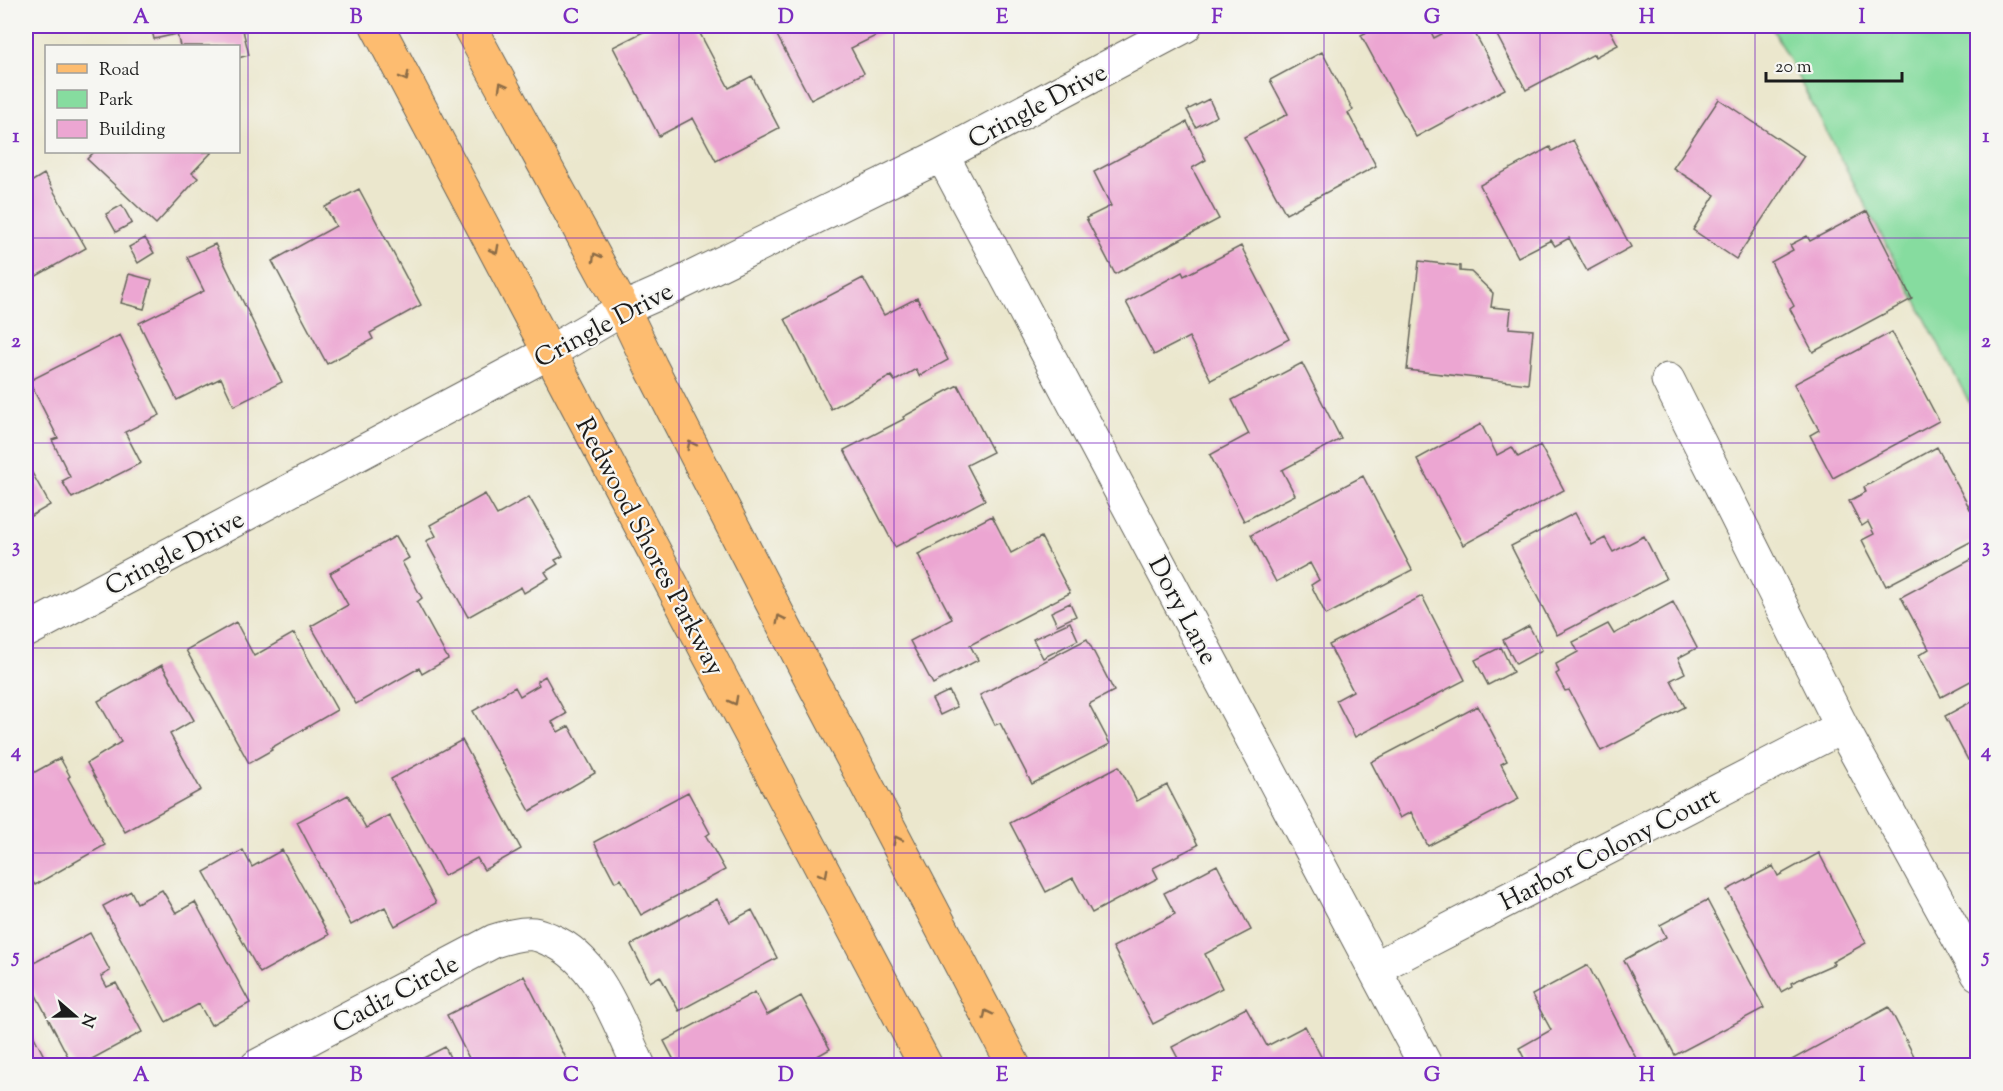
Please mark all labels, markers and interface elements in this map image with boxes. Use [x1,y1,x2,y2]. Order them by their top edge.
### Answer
text: A [133,4,150,33]
text: B [350,4,363,33]
text: C [563,4,579,33]
text: D [778,4,794,33]
text: E [996,4,1009,33]
text: F [1211,4,1223,33]
text: G [1424,4,1441,33]
text: H [1639,4,1655,33]
text: I [1859,4,1866,33]
legend [45,45,240,153]
scale bar [1766,45,1902,83]
street label: Cringle Drive [962,55,1114,159]
text: 20 m [1775,55,1812,81]
text: Road [99,58,139,84]
one-way arrow [398,71,409,82]
one-way arrow [498,82,509,92]
text: Park [99,88,134,114]
text: Building [99,118,165,144]
text: 1 [13,123,20,152]
text: 1 [1983,123,1990,152]
one-way arrow [488,244,500,255]
one-way arrow [592,253,603,263]
street label: Cringle Drive [528,274,680,378]
text: 2 [11,328,21,357]
text: 2 [1981,328,1991,357]
street label: Redwood Shores Parkway [565,412,733,683]
one-way arrow [687,441,698,452]
street label: Cringle Drive [99,502,251,606]
text: 3 [12,533,20,562]
text: 3 [1982,533,1990,562]
street label: Dory Lane [1138,550,1226,672]
one-way arrow [776,614,787,625]
one-way arrow [727,695,738,705]
text: 4 [10,738,21,767]
text: 4 [1980,738,1991,767]
street label: Harbor Colony Court [1494,779,1726,922]
one-way arrow [893,836,904,847]
one-way arrow [817,867,828,878]
text: 5 [11,943,20,972]
text: 5 [1981,943,1990,972]
street label: Cadiz Circle [327,946,466,1044]
north arrow [45,986,105,1046]
one-way arrow [983,1009,994,1020]
text: N [74,1010,100,1030]
text: A [133,1062,150,1091]
text: B [350,1062,363,1091]
text: C [563,1062,579,1091]
text: D [778,1062,794,1091]
text: E [996,1062,1009,1091]
text: F [1211,1062,1223,1091]
text: G [1424,1062,1441,1091]
text: H [1639,1062,1655,1091]
text: I [1859,1062,1866,1091]

